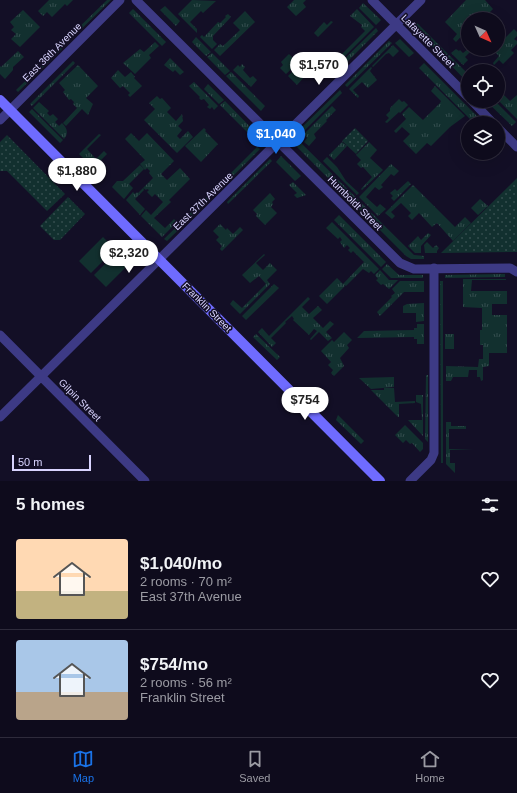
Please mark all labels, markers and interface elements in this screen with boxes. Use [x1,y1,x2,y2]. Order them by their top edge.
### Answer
street label: Lafayette Street [399,12,457,70]
north arrow [461,12,505,56]
map controls [461,12,505,160]
street label: East 36th Avenue [20,20,84,84]
pin: $1,570 [286,52,352,86]
text: $1,570 [299,57,339,72]
button: locate [461,64,505,108]
button: layers [461,116,505,160]
pin: $1,040 [243,121,309,155]
text: $1,040 [256,126,296,141]
pin: $1,880 [44,158,110,192]
text: $1,880 [57,163,97,178]
street label: East 37th Avenue [171,170,235,232]
street label: Humboldt Street [326,174,385,233]
pin: $2,320 [96,240,162,274]
text: $2,320 [109,245,149,260]
street label: Franklin Street [180,280,234,334]
street label: Gilpin Street [57,377,103,423]
pin: $754 [281,387,329,421]
text: $754 [291,392,319,407]
scale bar [12,453,91,472]
text: 50 m [18,456,42,468]
icon: filters [479,494,501,516]
text: 5 homes [16,495,85,514]
text: $1,040/mo [140,554,222,573]
icon: home [48,555,96,603]
icon: heart [479,568,501,590]
text: 2 rooms · 70 m² [140,574,232,589]
text: East 37th Avenue [140,589,242,604]
text: $754/mo [140,655,208,674]
icon: home [48,656,96,704]
icon: heart [479,669,501,691]
text: 2 rooms · 56 m² [140,675,232,690]
text: Franklin Street [140,690,225,705]
tab: Map [72,748,94,784]
tab: Saved [239,748,270,784]
tab: Home [415,748,445,784]

